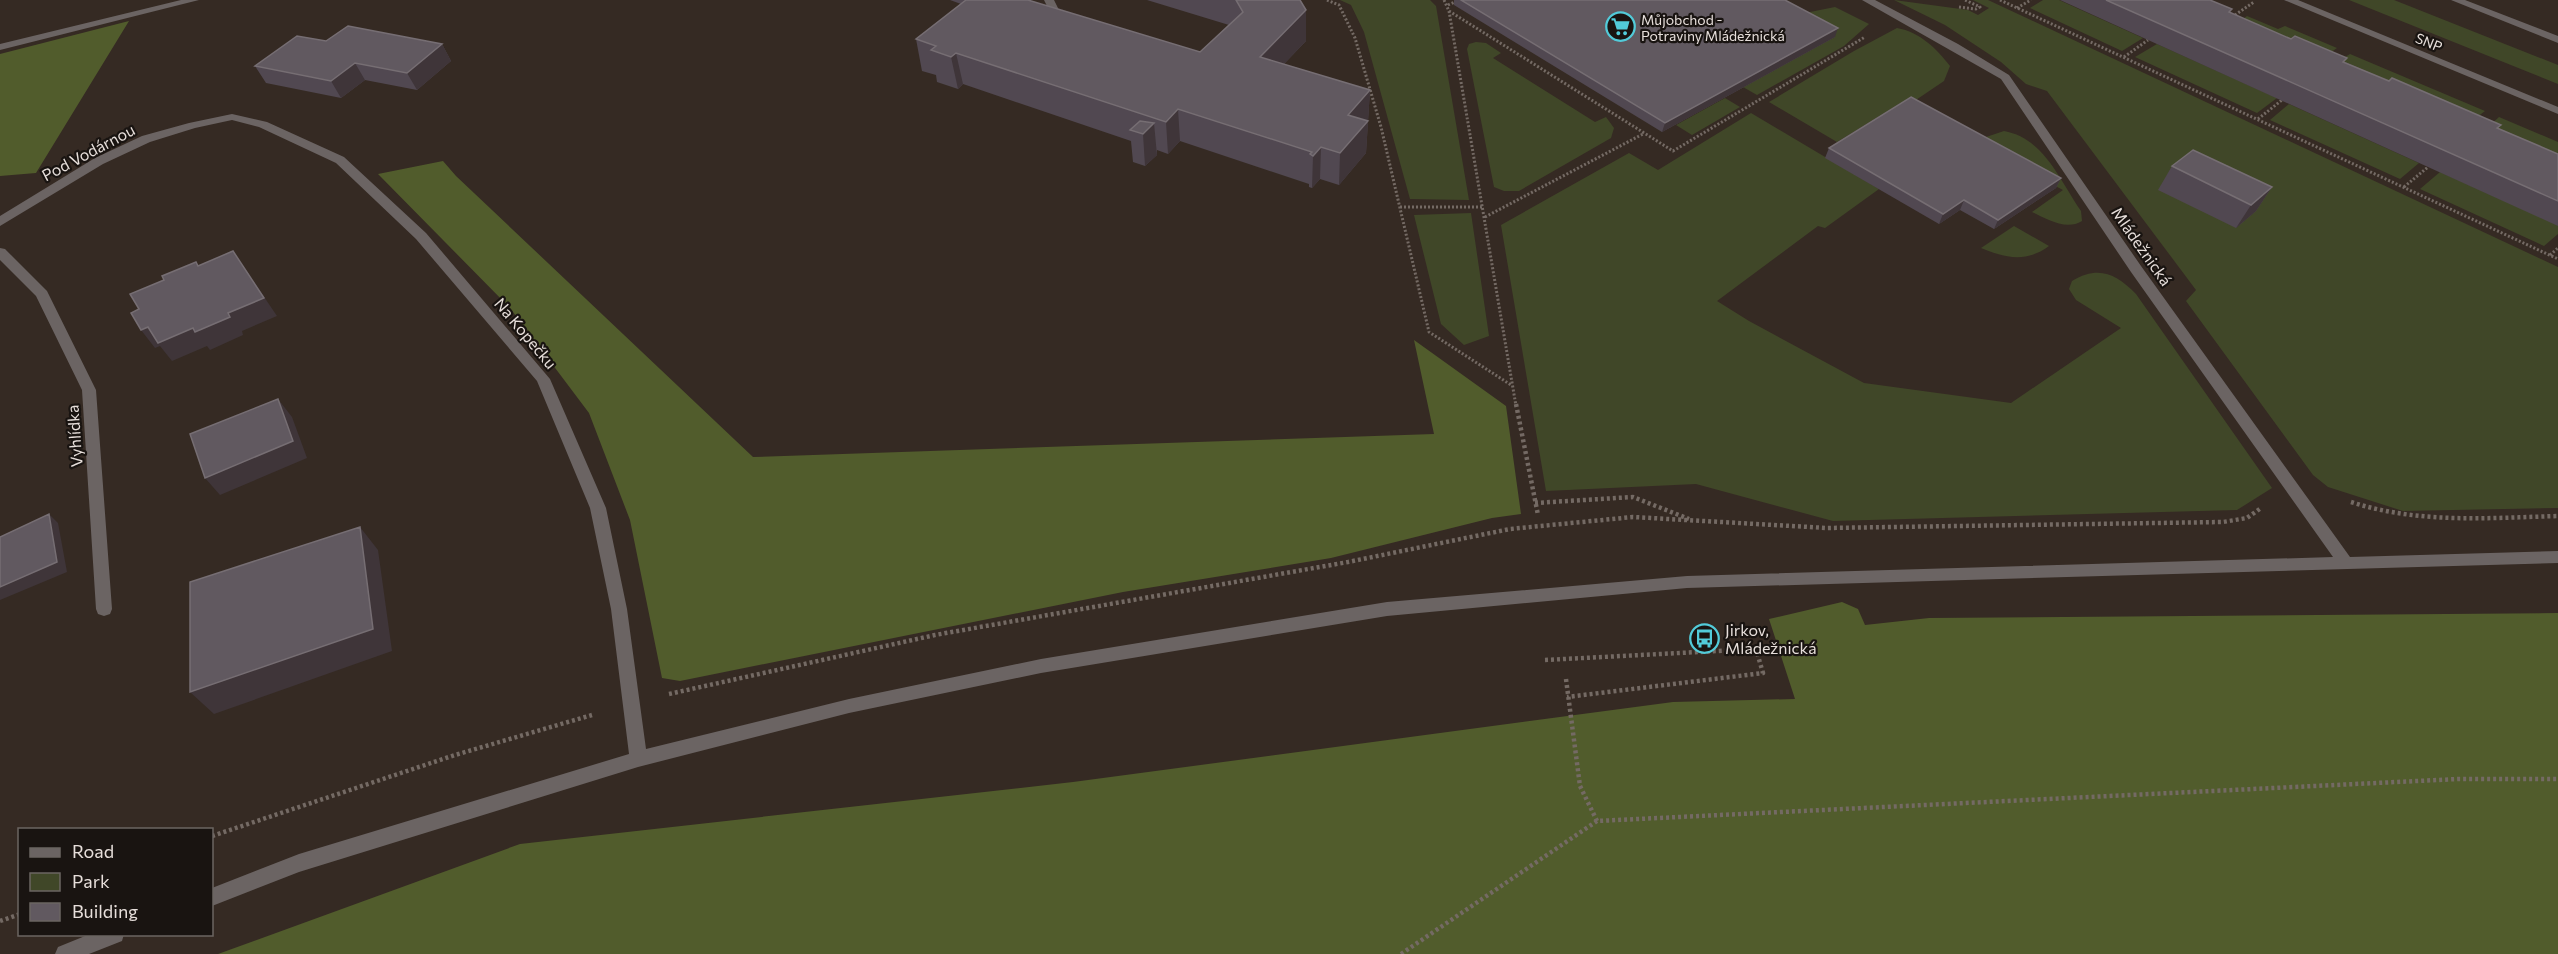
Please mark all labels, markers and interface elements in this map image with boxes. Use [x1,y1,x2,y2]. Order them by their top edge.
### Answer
supermarket icon: Můjobchod - Potraviny Mládežnická [1604,11,1636,43]
place label: Můjobchod - Potraviny Mládežnická [1641,11,1785,44]
street label: SNP [2413,29,2445,55]
street label: Pod Vodárnou [38,120,138,184]
street label: Mládežnická [2108,203,2176,289]
street label: Na Kopečku [491,294,561,372]
street label: Vyhlídka [62,404,86,468]
place label: Jirkov, Mládežnická [1725,620,1816,657]
bus stop icon: Jirkov, Mládežnická [1688,622,1720,654]
legend [18,828,213,936]
text: Road [72,840,114,862]
text: Park [72,870,110,892]
text: Building [72,900,138,922]

